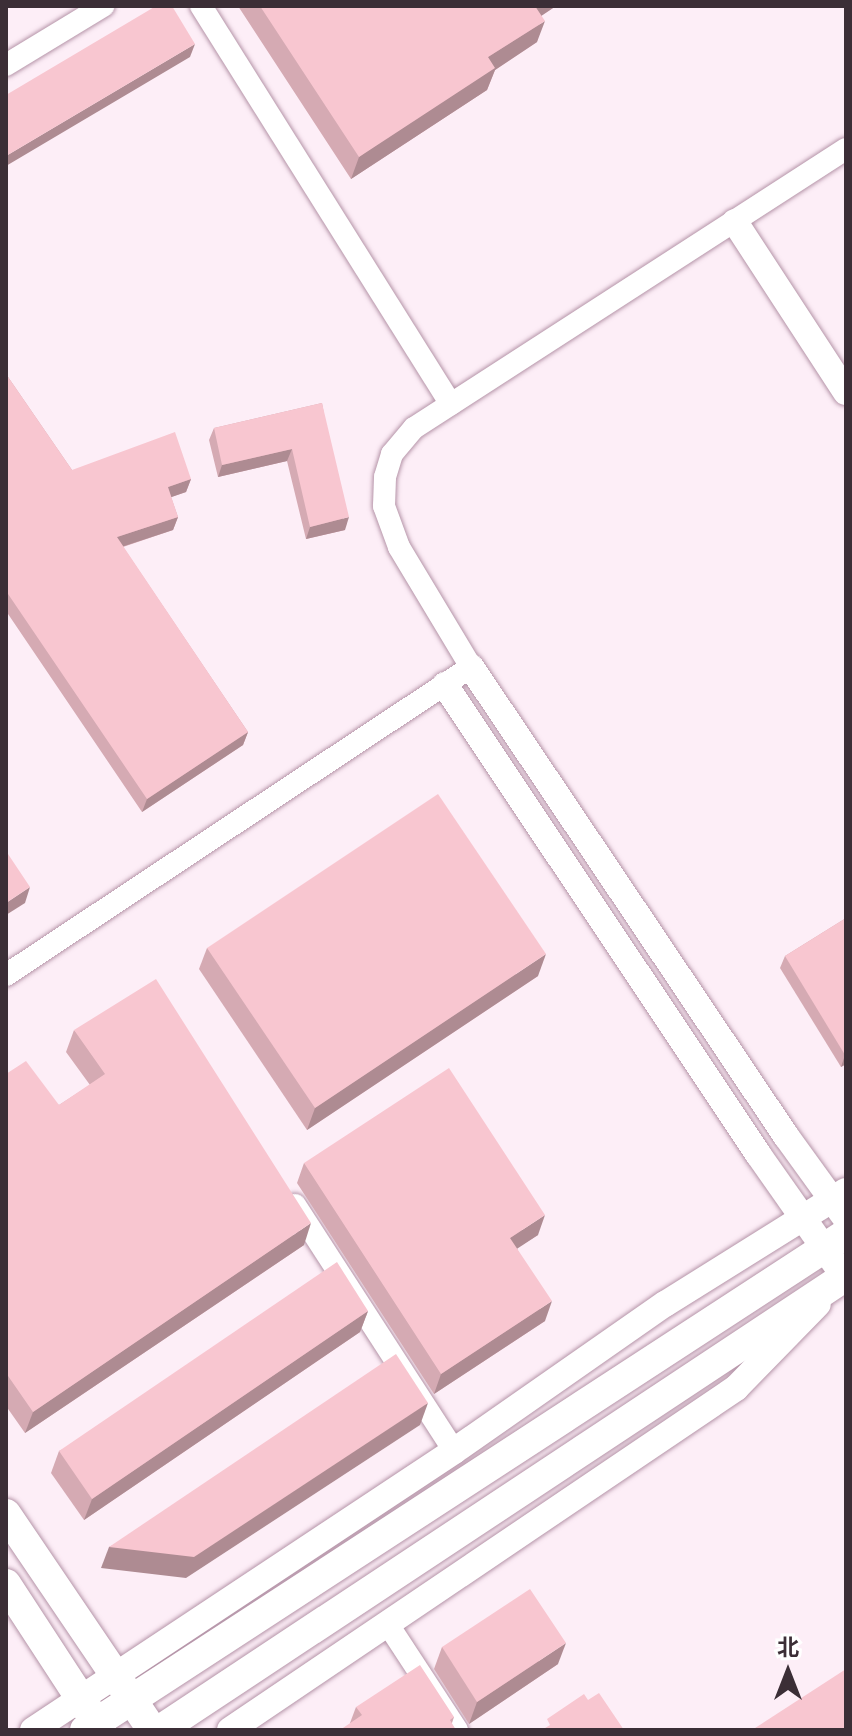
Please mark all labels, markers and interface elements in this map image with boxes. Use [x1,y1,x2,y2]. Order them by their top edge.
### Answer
north arrow [748,1632,828,1712]
text: 北 [777,1634,799,1661]

